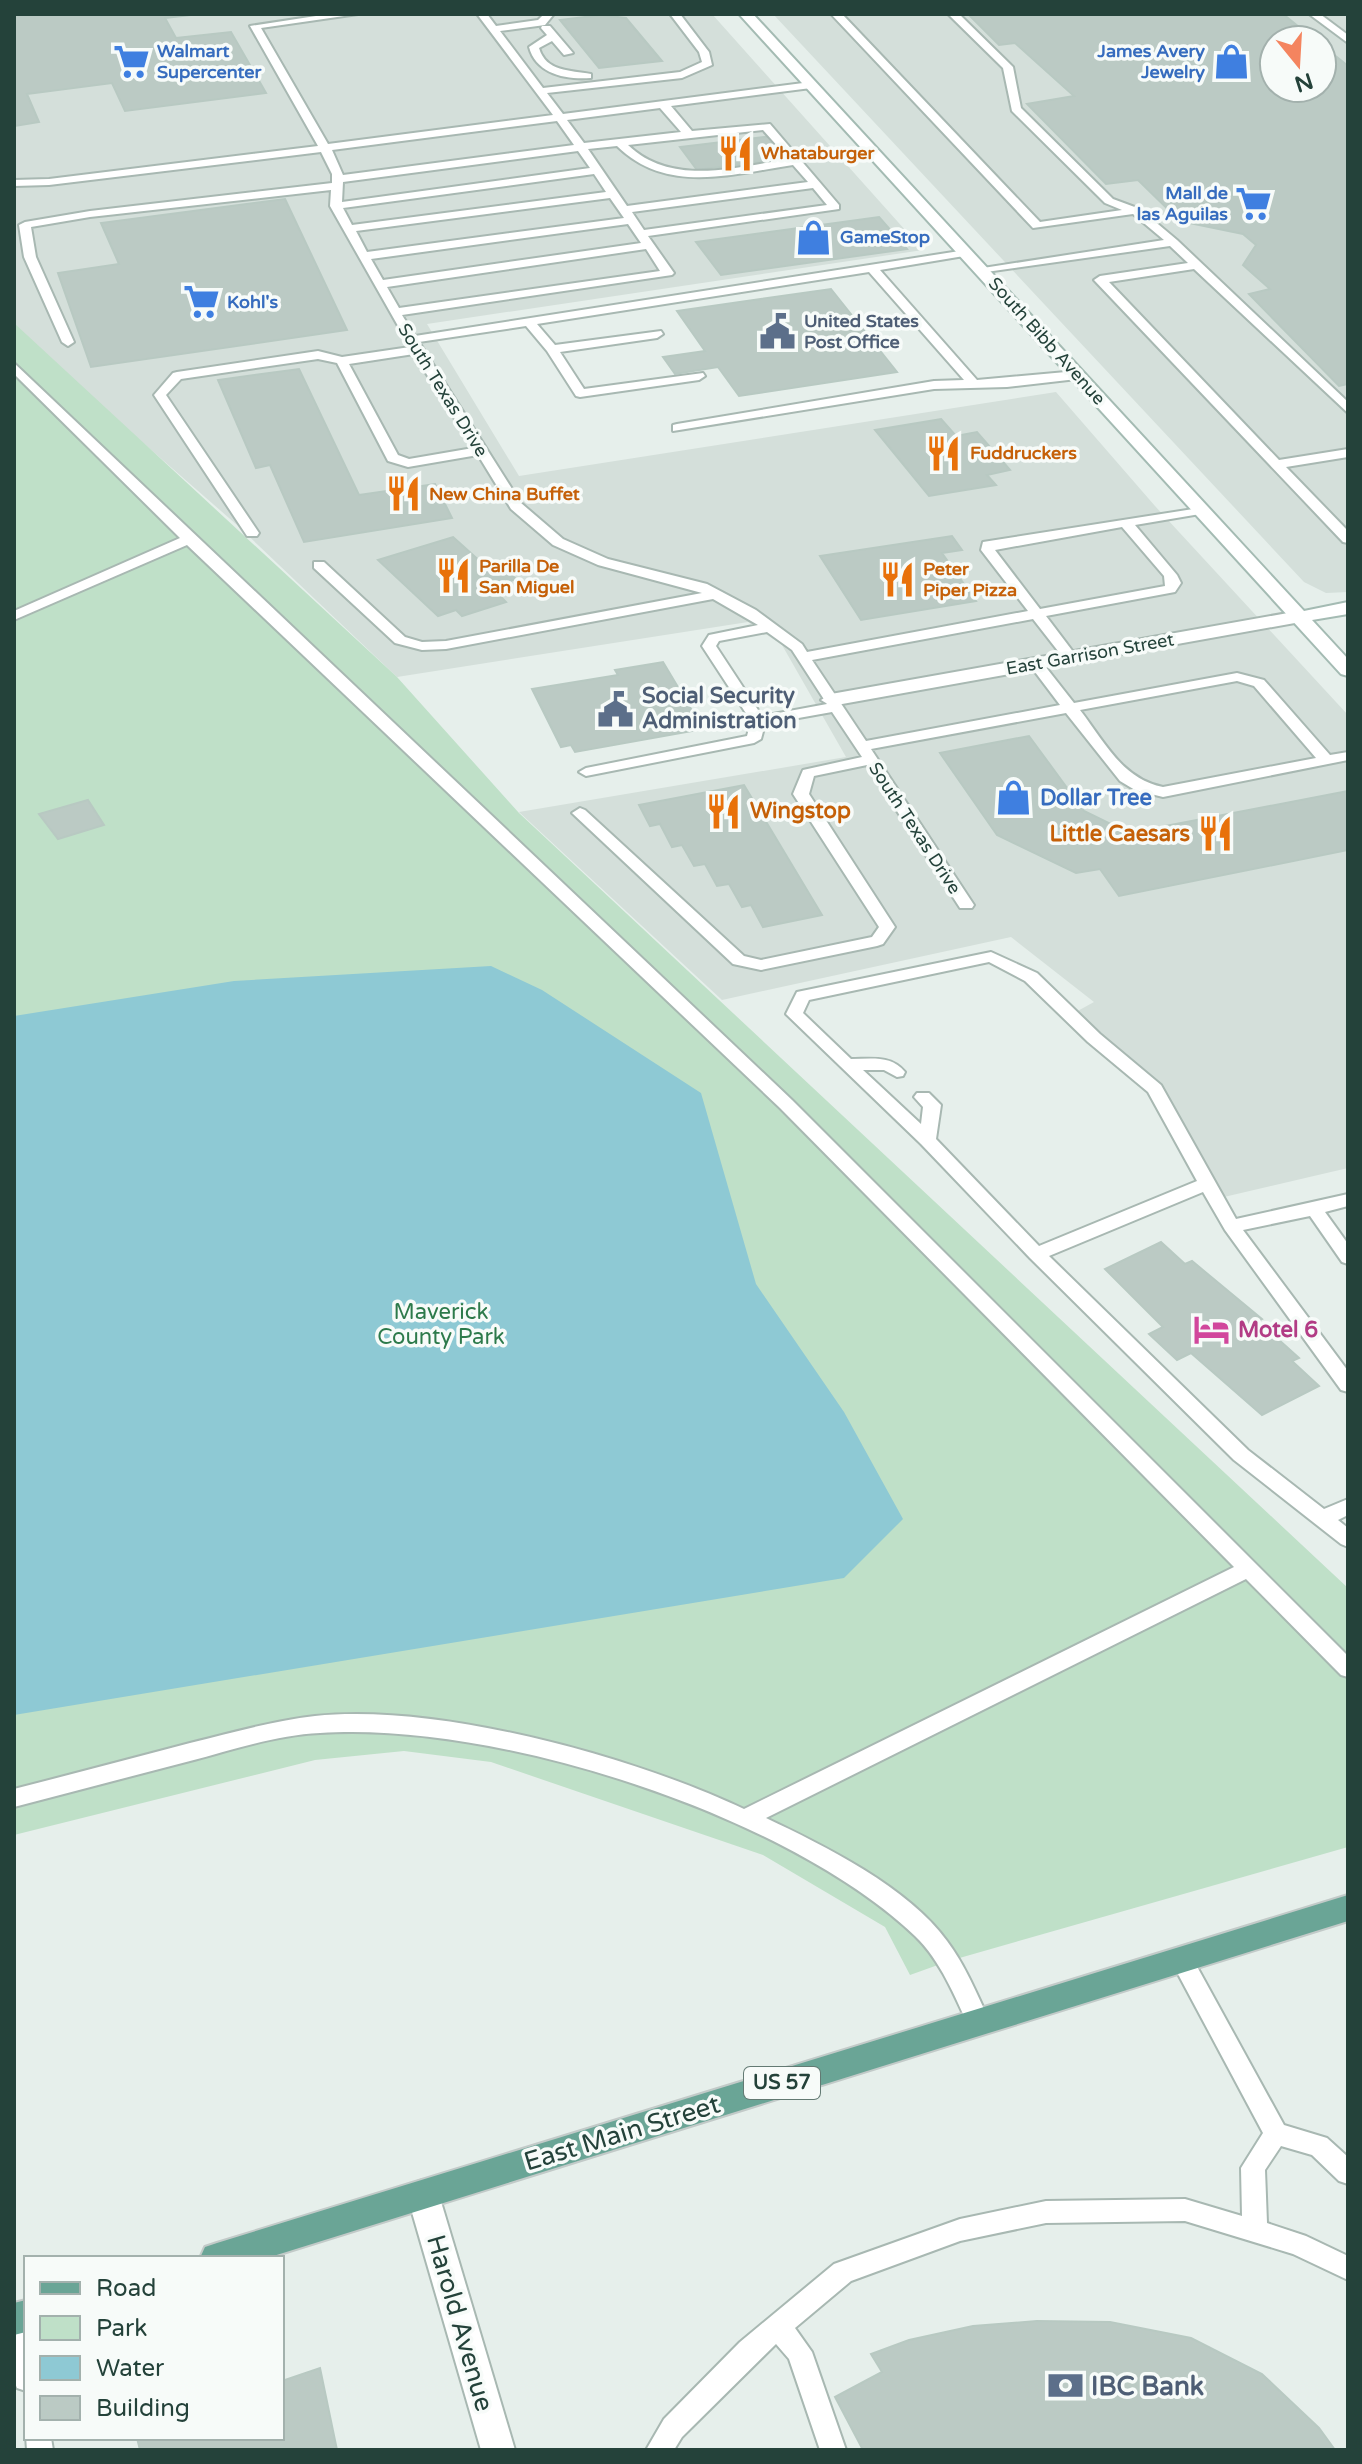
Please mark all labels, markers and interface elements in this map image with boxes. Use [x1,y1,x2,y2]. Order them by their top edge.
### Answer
north arrow [1258,24,1338,104]
place label: Walmart Supercenter [157,40,262,83]
place label: James Avery Jewelry [1097,40,1205,83]
supermarket icon: Walmart Supercenter [112,42,150,80]
shop icon: James Avery Jewelry [1212,42,1250,80]
text: N [1291,67,1316,97]
restaurant icon: Whataburger [716,134,754,172]
place label: Whataburger [761,142,876,164]
place label: Mall de las Aguilas [1137,182,1228,225]
supermarket icon: Mall de las Aguilas [1235,184,1273,222]
shop icon: GameStop [795,218,833,256]
place label: GameStop [840,226,930,248]
street label: South Bibb Avenue [984,273,1110,409]
supermarket icon: Kohl's [182,283,220,321]
place label: Kohl's [227,291,278,313]
place label: United States Post Office [804,310,919,353]
public building icon: United States Post Office [759,312,797,350]
street label: South Texas Drive [393,319,493,461]
restaurant icon: Fuddruckers [925,434,963,472]
place label: Fuddruckers [970,442,1077,464]
restaurant icon: New China Buffet [384,475,422,513]
place label: New China Buffet [429,483,580,505]
place label: Parilla De San Miguel [479,555,575,598]
restaurant icon: Parilla De San Miguel [434,557,472,595]
place label: Peter Piper Pizza [923,558,1017,601]
restaurant icon: Peter Piper Pizza [878,560,916,598]
street label: East Garrison Street [1004,628,1176,680]
place label: Social Security Administration [642,683,797,734]
public building icon: Social Security Administration [597,690,635,728]
street label: South Texas Drive [864,758,966,898]
shop icon: Dollar Tree [995,779,1033,817]
place label: Dollar Tree [1040,785,1152,811]
restaurant icon: Wingstop [705,792,743,830]
place label: Wingstop [750,798,851,824]
restaurant icon: Little Caesars [1197,815,1235,853]
place label: Little Caesars [1049,821,1190,847]
park label: Maverick County Park [377,1299,505,1350]
hotel icon: Motel 6 [1193,1311,1231,1349]
place label: Motel 6 [1238,1317,1318,1343]
road number: US 57 [744,2067,820,2099]
street label: East Main Street [520,2088,724,2178]
street label: Harold Avenue [420,2231,500,2415]
legend [24,2256,284,2440]
text: Road [96,2274,156,2303]
text: Park [96,2314,147,2343]
text: Water [96,2354,165,2383]
bank icon: IBC Bank [1046,2367,1084,2405]
place label: IBC Bank [1091,2371,1204,2402]
text: Building [96,2394,190,2423]

